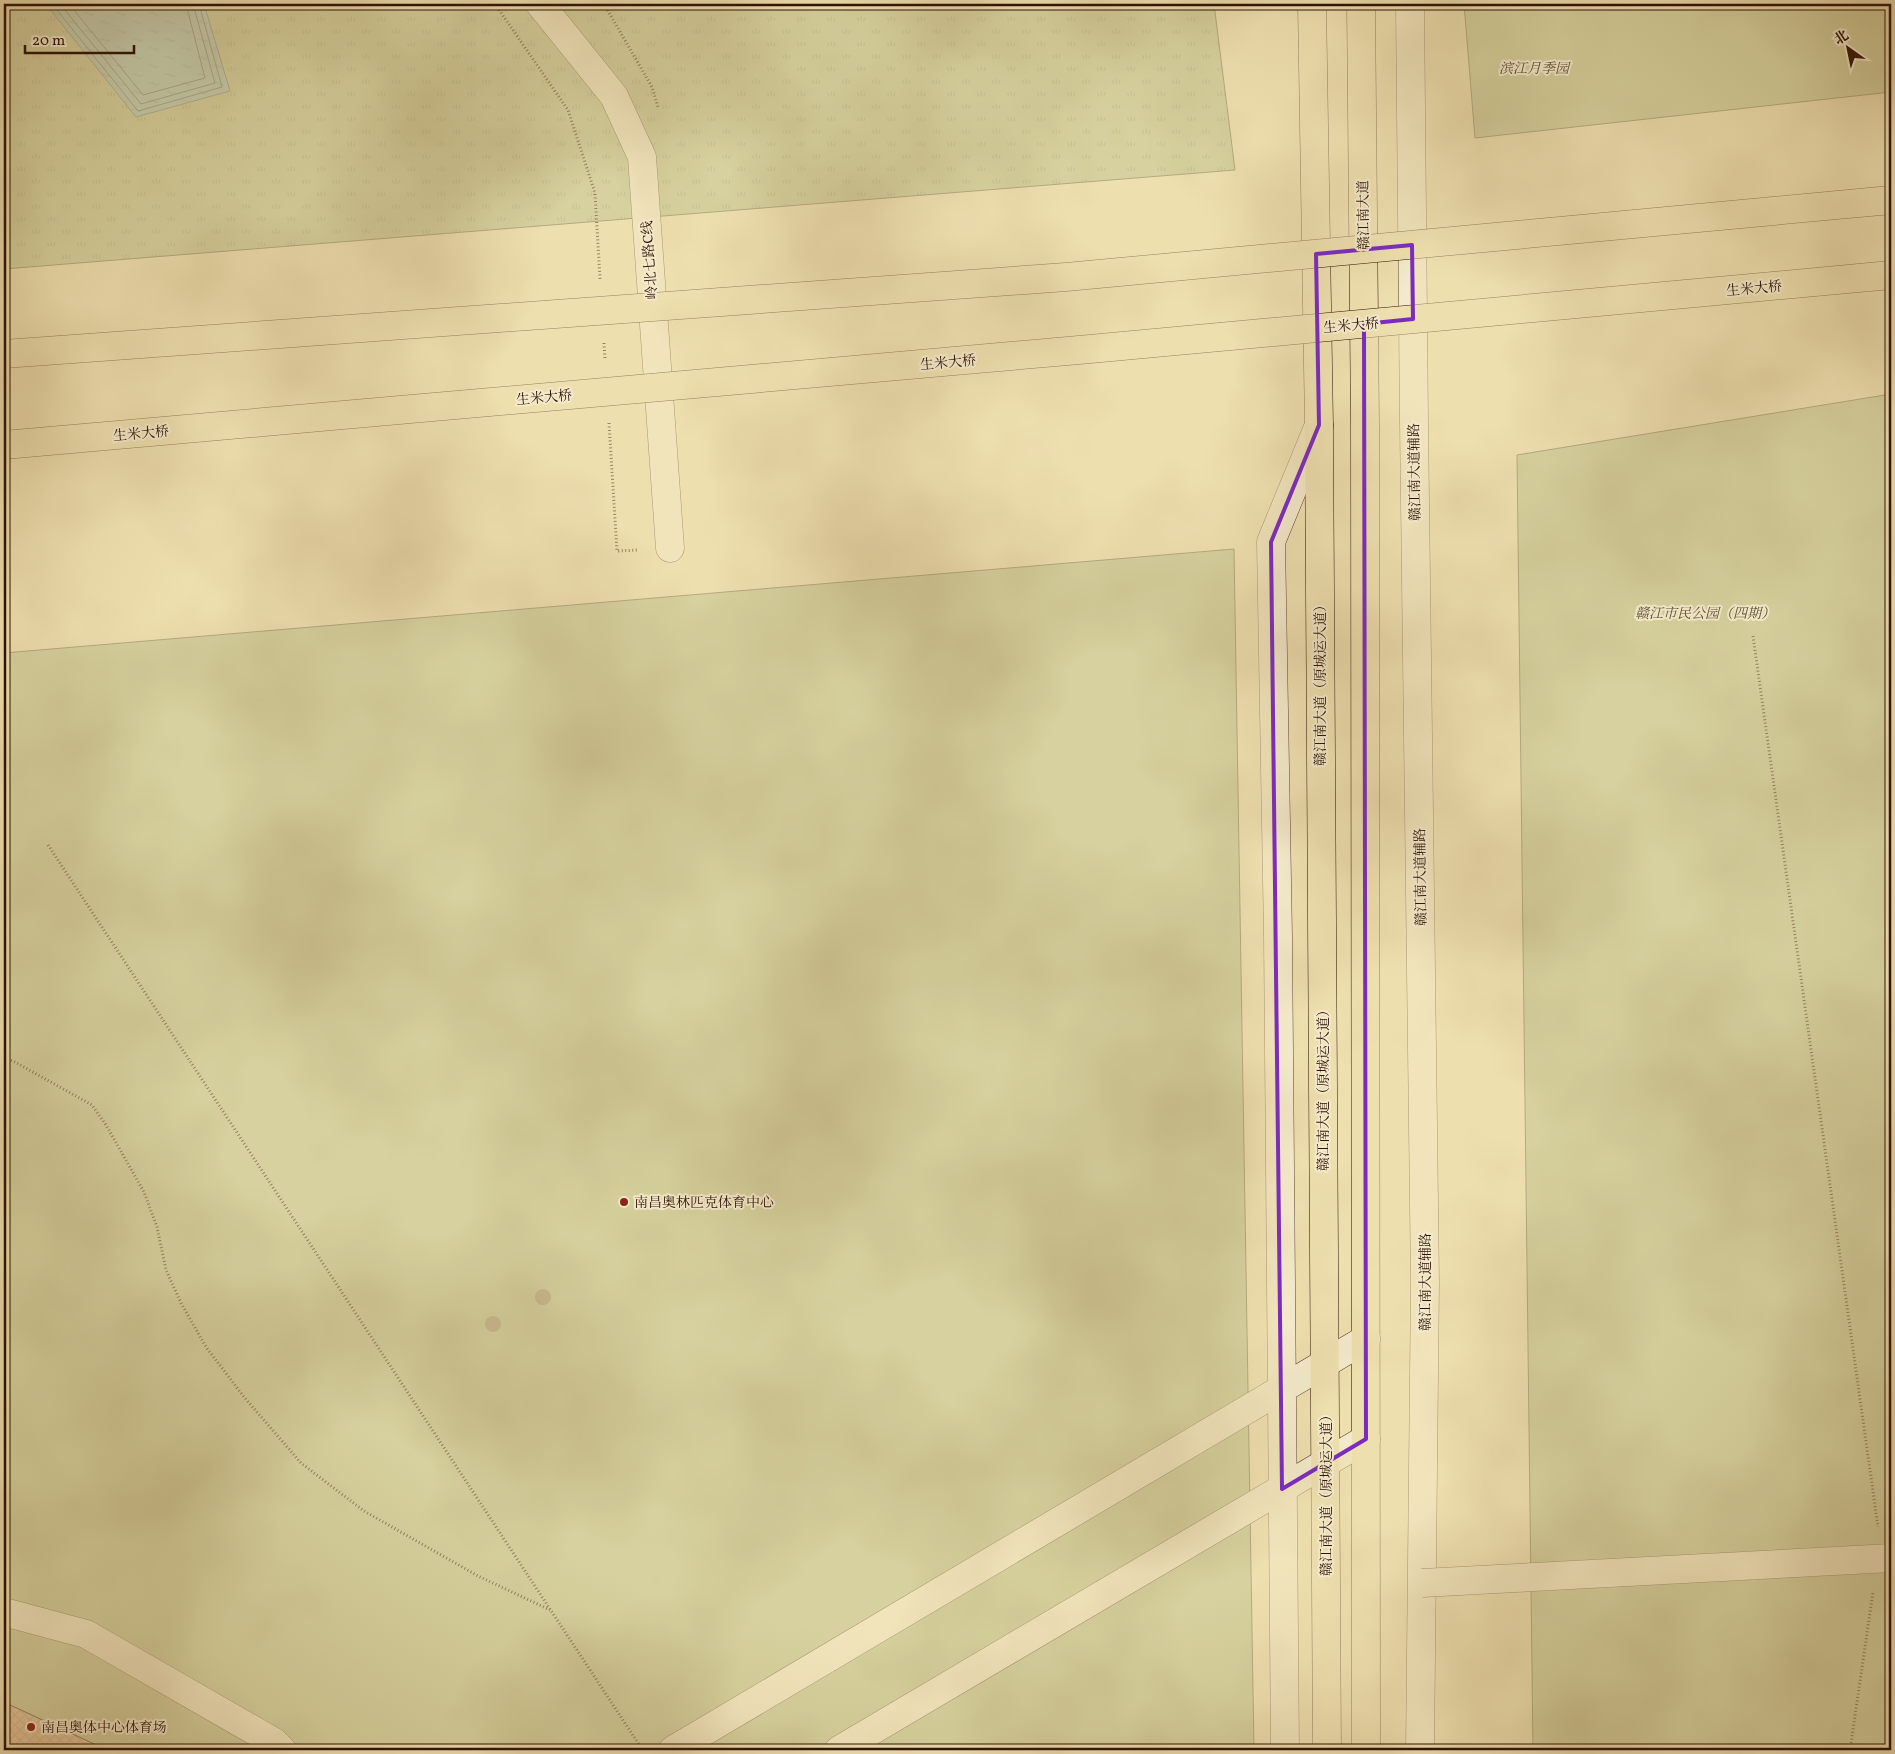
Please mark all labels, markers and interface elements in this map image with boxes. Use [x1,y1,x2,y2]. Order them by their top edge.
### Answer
scale bar [25,22,134,54]
north arrow [1822,22,1872,72]
text: 北 [1831,27,1853,50]
text: 20 m [32,31,65,52]
park label: 滨江月季园 [1499,60,1571,79]
street label: 赣江南大道 [1354,180,1375,250]
street label: 岭北七路C线 [638,220,663,300]
street label: 生米大桥 [1725,278,1783,301]
street label: 生米大桥 [1322,315,1380,338]
street label: 生米大桥 [919,352,977,375]
street label: 生米大桥 [515,387,573,410]
street label: 生米大桥 [112,423,170,446]
street label: 赣江南大道辅路 [1405,423,1426,521]
street label: 赣江南大道（原城运大道） [1312,598,1331,766]
park label: 赣江市民公园（四期） [1635,605,1775,624]
street label: 赣江南大道辅路 [1411,828,1432,926]
street label: 赣江南大道（原城运大道） [1315,1003,1334,1171]
place label: 南昌奥林匹克体育中心 [634,1194,774,1213]
marker: 南昌奥林匹克体育中心 [618,1196,630,1208]
street label: 赣江南大道辅路 [1417,1233,1436,1331]
street label: 赣江南大道（原城运大道） [1318,1408,1337,1576]
place label: 南昌奥体中心体育场 [41,1719,167,1738]
marker: 南昌奥体中心体育场 [25,1721,37,1733]

